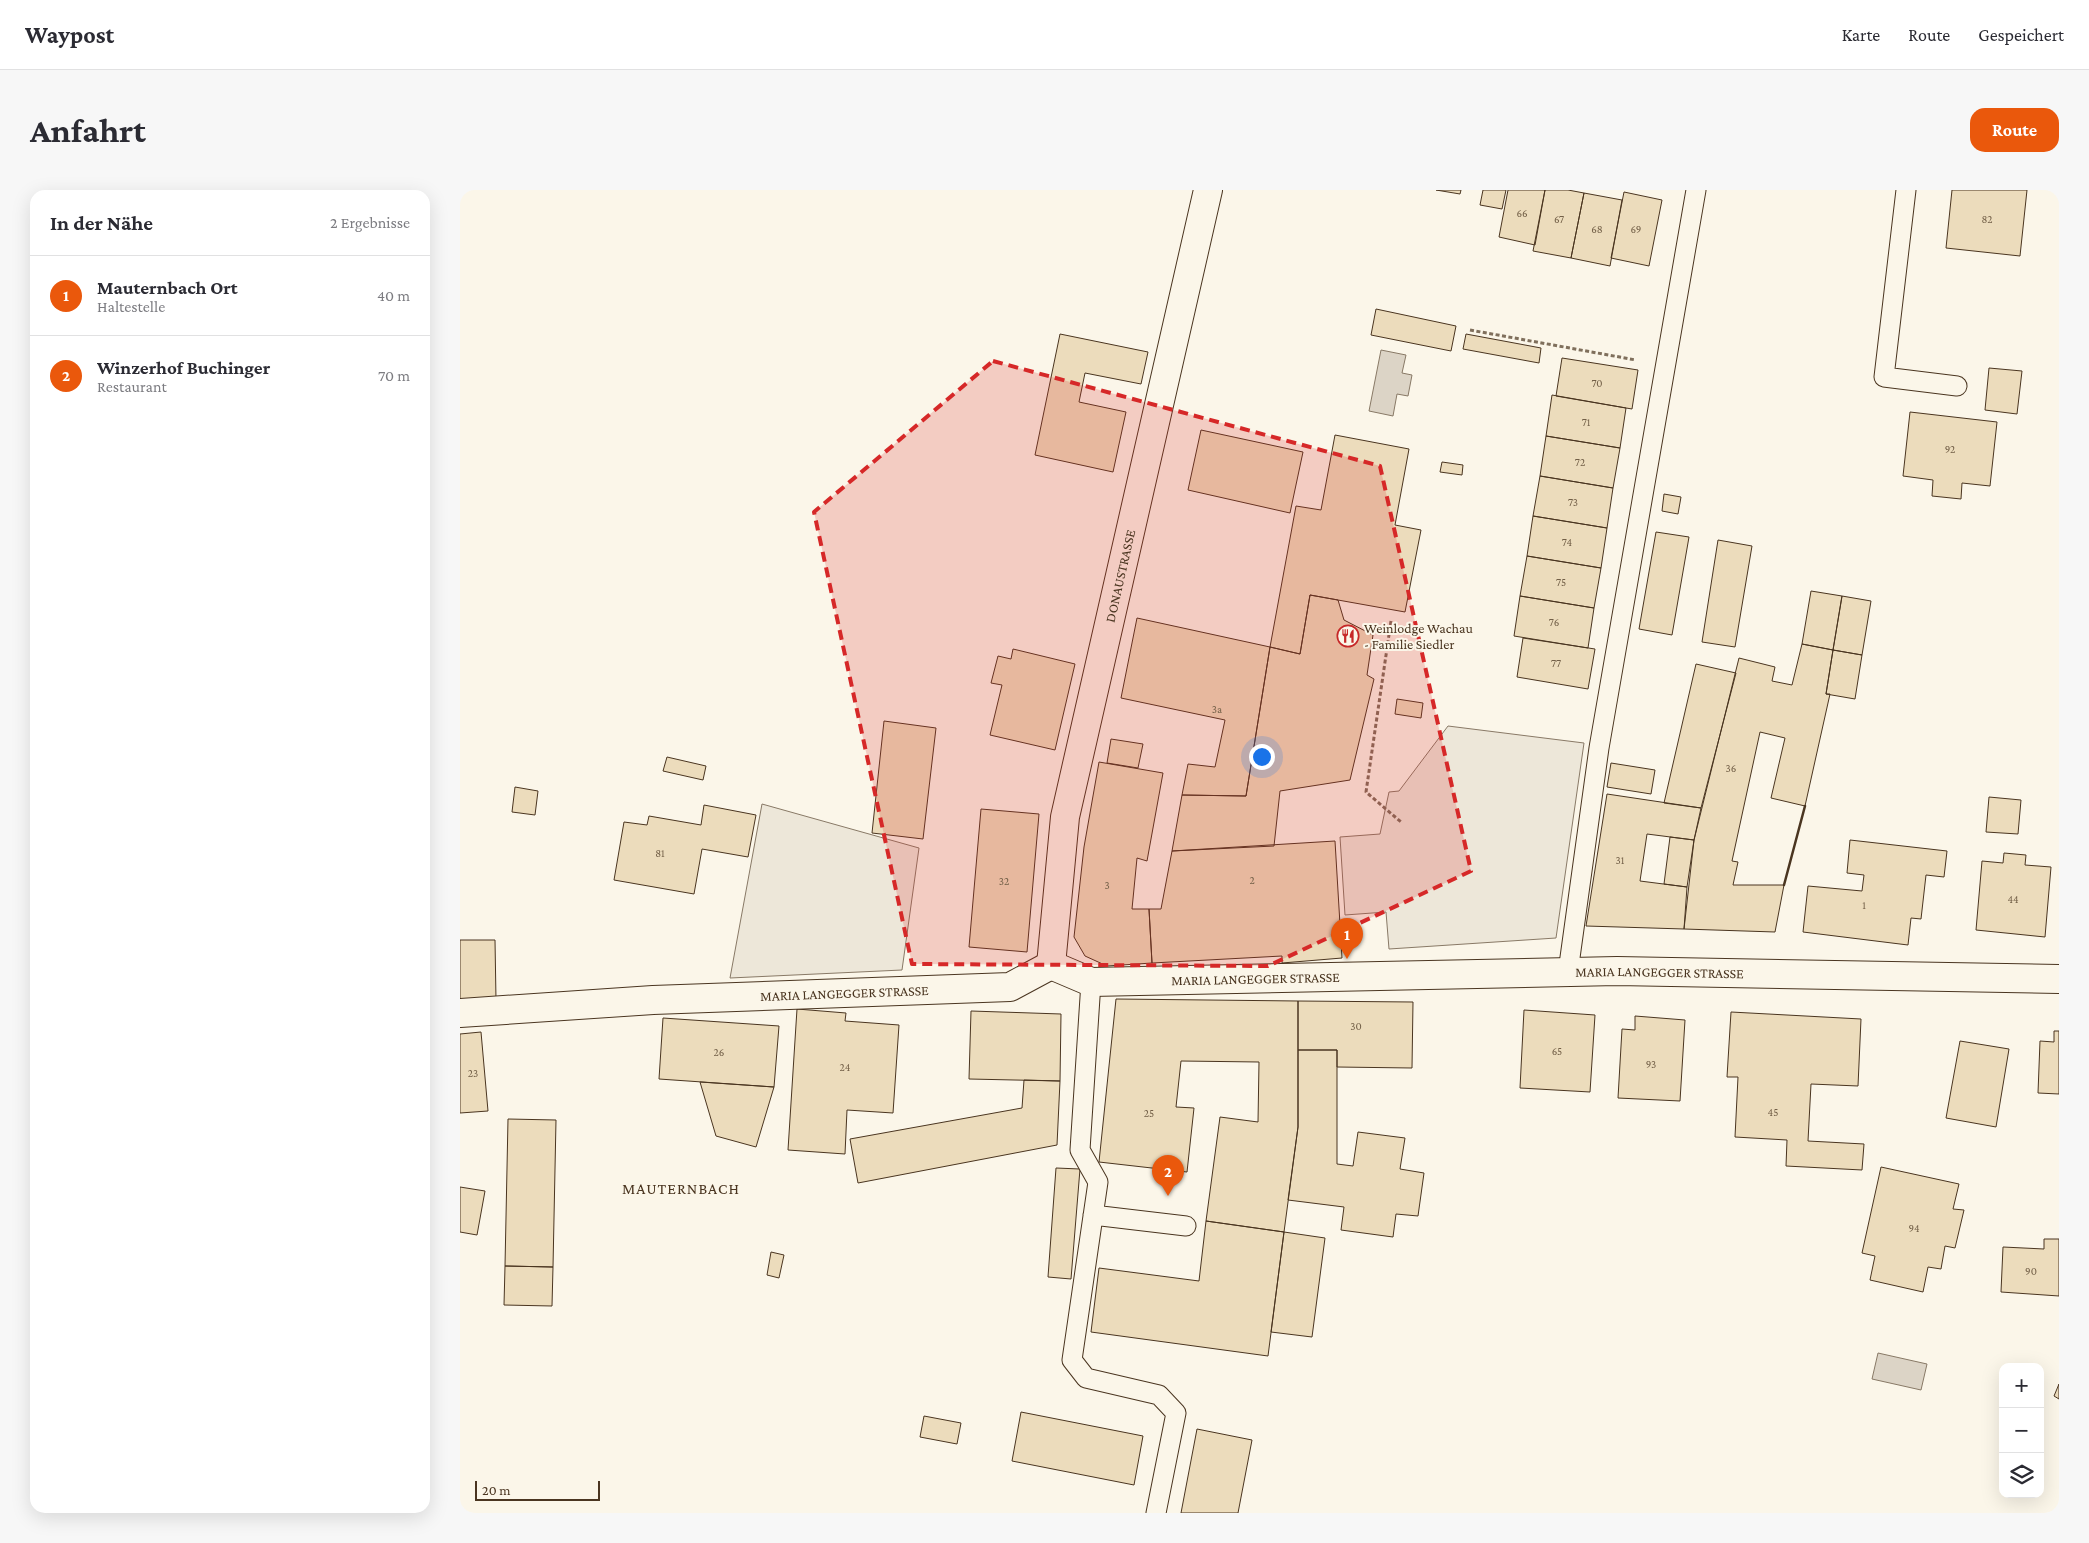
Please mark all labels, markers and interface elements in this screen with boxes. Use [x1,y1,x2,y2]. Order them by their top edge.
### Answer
text: Waypost [25,21,114,48]
text: Karte [1842,25,1880,45]
text: Route [1908,25,1950,45]
text: Gespeichert [1978,25,2064,45]
button: Route [1970,108,2059,152]
text: Anfahrt [30,111,146,150]
house number: 66 [1516,207,1528,219]
text: In der Nähe [50,211,153,235]
house number: 67 [1554,213,1564,225]
house number: 82 [1981,213,1993,225]
text: 2 Ergebnisse [330,214,410,231]
house number: 68 [1591,223,1603,235]
house number: 69 [1631,223,1641,235]
text: Mauternbach Ort [97,277,238,298]
text: 1 [63,287,69,304]
text: 40 m [377,287,410,304]
text: Haltestelle [97,298,165,315]
text: Winzerhof Buchinger [97,357,270,378]
text: 2 [62,367,70,384]
text: 70 m [378,367,410,384]
house number: 70 [1591,377,1603,389]
text: Restaurant [97,378,167,395]
house number: 71 [1582,416,1591,428]
house number: 92 [1945,443,1955,455]
house number: 72 [1575,456,1585,468]
house number: 73 [1568,496,1578,508]
street label: DONAUSTRASSE [1102,527,1138,624]
house number: 74 [1562,536,1573,548]
house number: 75 [1556,576,1566,588]
house number: 76 [1549,616,1559,628]
place label: Weinlodge Wachau - Familie Siedler [1364,620,1474,652]
restaurant icon: Weinlodge Wachau - Familie Siedler [1336,624,1360,648]
house number: 77 [1551,657,1561,669]
house number: 3a [1212,703,1222,715]
your location [1249,744,1275,770]
house number: 36 [1726,762,1736,774]
house number: 81 [655,847,665,859]
house number: 31 [1616,854,1625,866]
house number: 2 [1249,874,1255,886]
house number: 32 [999,875,1009,887]
house number: 3 [1104,879,1110,891]
house number: 44 [2007,893,2019,905]
house number: 1 [1862,899,1866,911]
pin: 1 [1331,918,1363,959]
street label: MARIA LANGEGGER STRASSE [1575,963,1744,981]
street label: MARIA LANGEGGER STRASSE [1171,969,1340,988]
street label: MARIA LANGEGGER STRASSE [760,982,929,1004]
house number: 30 [1350,1020,1362,1032]
house number: 65 [1552,1045,1562,1057]
house number: 26 [714,1046,724,1058]
house number: 93 [1646,1058,1656,1070]
house number: 24 [840,1061,851,1073]
house number: 23 [468,1067,478,1079]
house number: 45 [1768,1106,1778,1118]
house number: 25 [1144,1107,1154,1119]
pin: 2 [1152,1155,1184,1196]
district label: MAUTERNBACH [622,1180,740,1197]
house number: 94 [1908,1222,1920,1234]
house number: 90 [2025,1265,2037,1277]
map controls [1999,1363,2044,1498]
button: + [1999,1363,2044,1408]
button: − [1999,1408,2044,1453]
button: layers [1999,1453,2044,1498]
scale bar [475,1478,600,1501]
text: 20 m [482,1482,510,1498]

